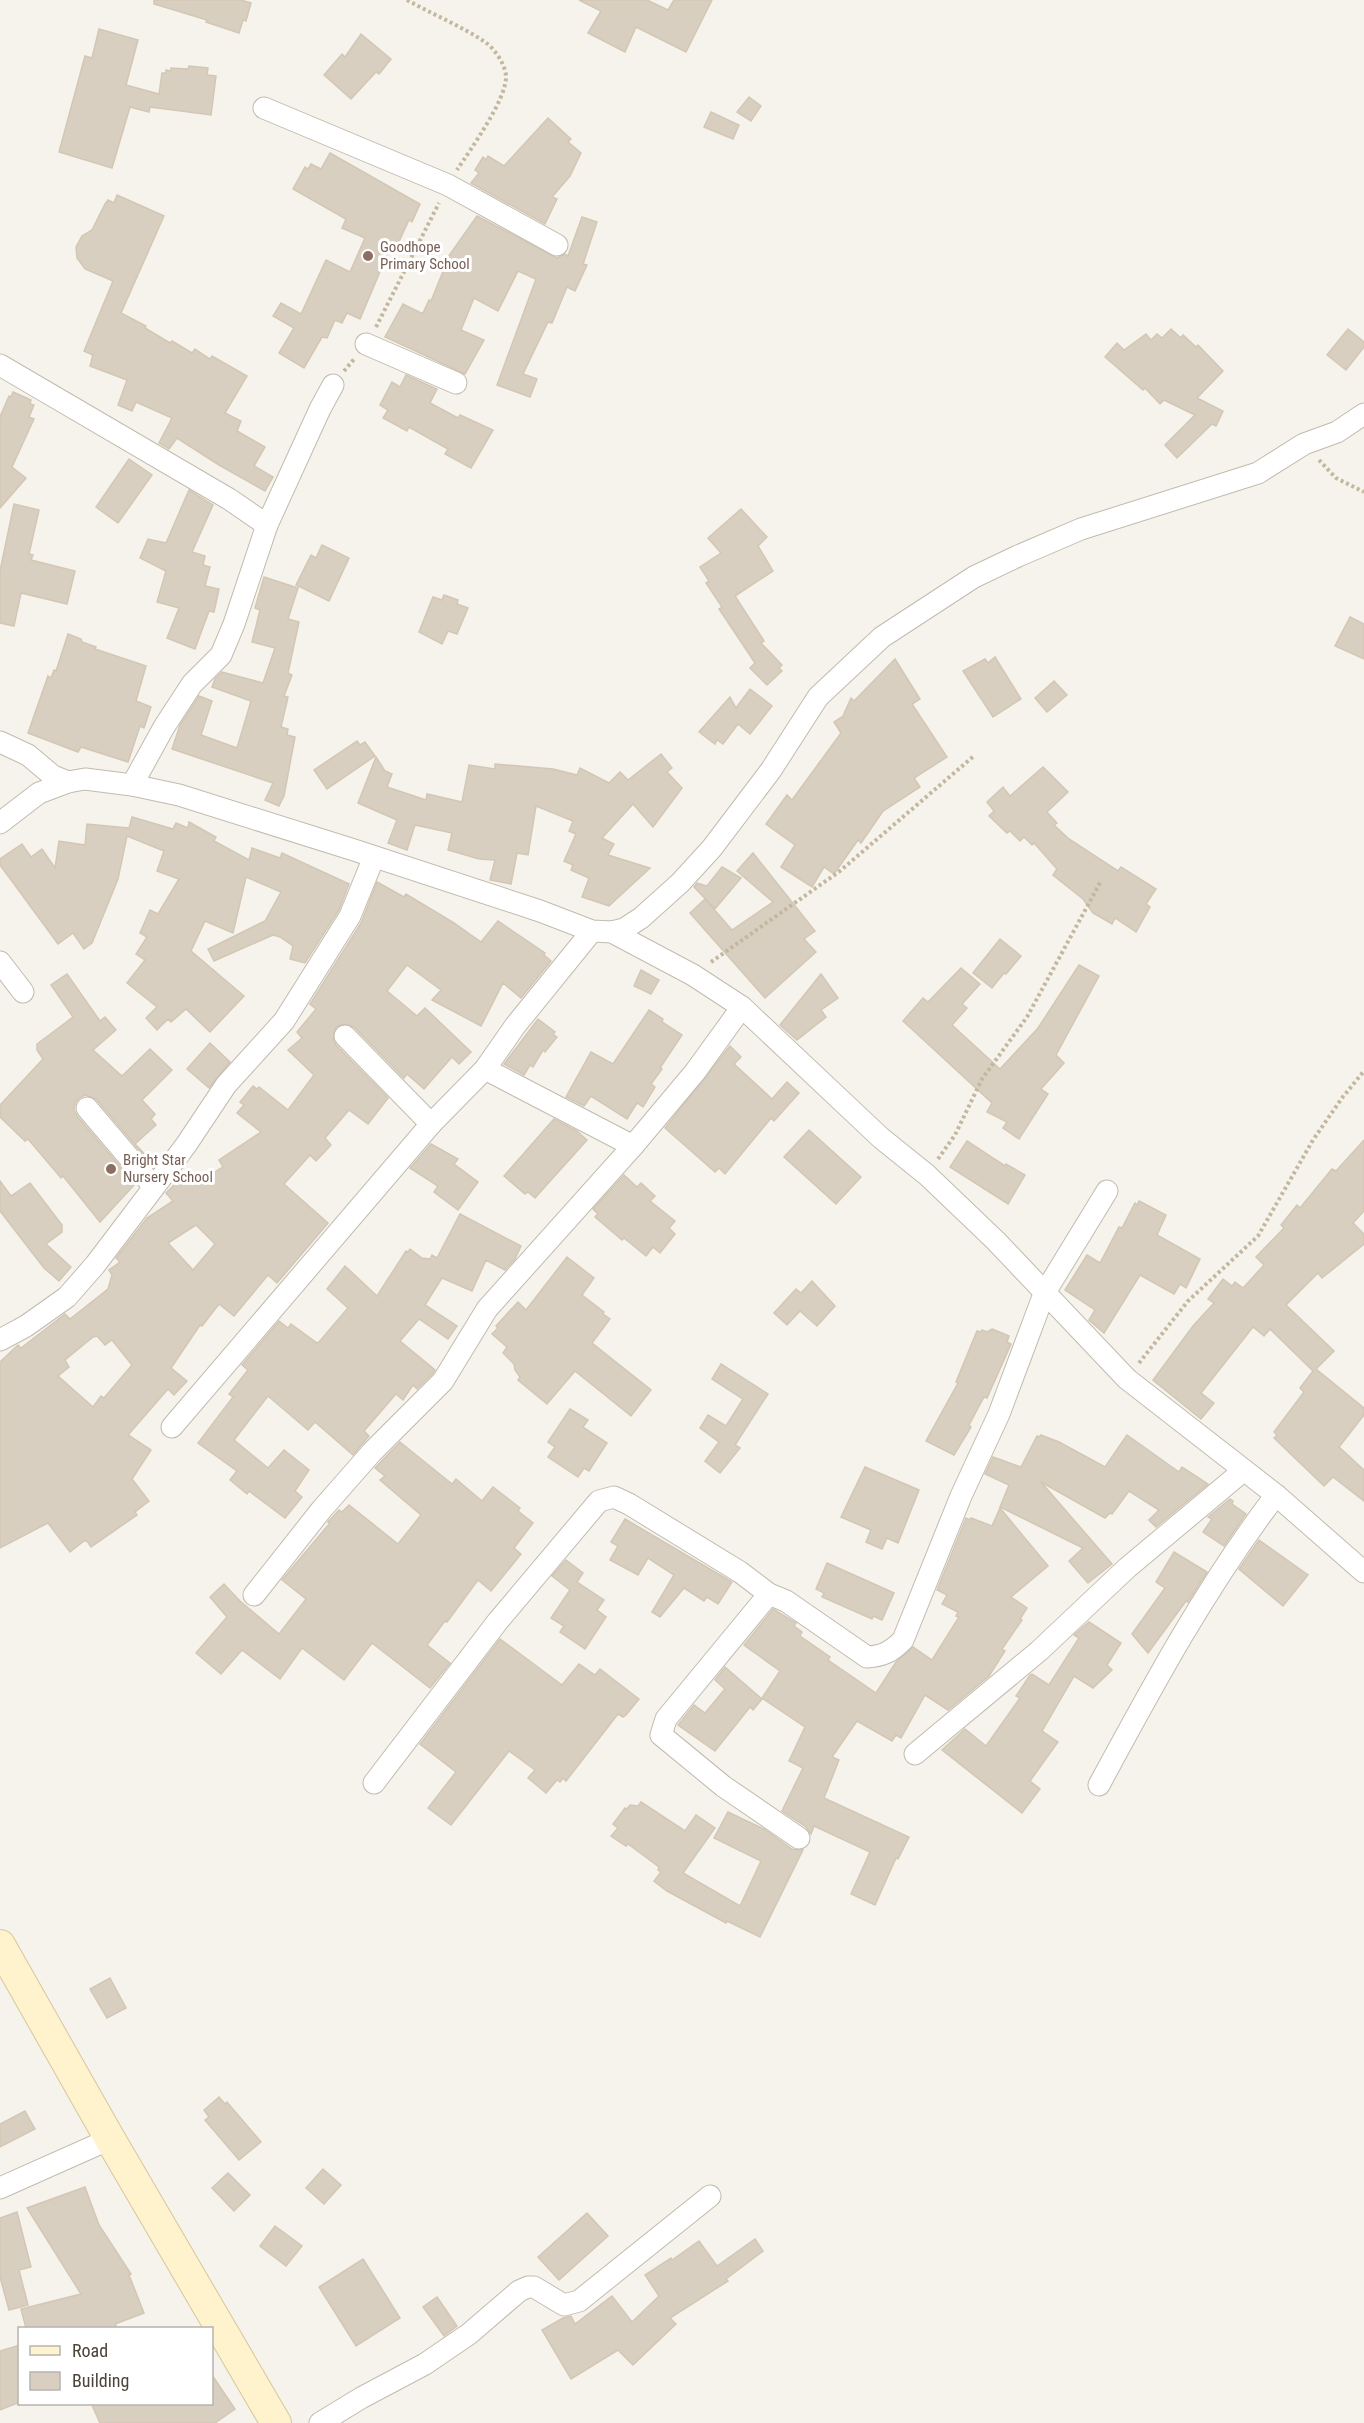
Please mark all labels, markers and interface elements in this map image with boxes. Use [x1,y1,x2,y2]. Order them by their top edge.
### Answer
place label: Goodhope Primary School [380,238,470,273]
marker: Goodhope Primary School [361,249,375,263]
place label: Bright Star Nursery School [123,1151,213,1186]
marker: Bright Star Nursery School [104,1162,118,1176]
legend [18,2327,213,2405]
text: Road [72,2340,108,2361]
text: Building [72,2370,129,2391]

